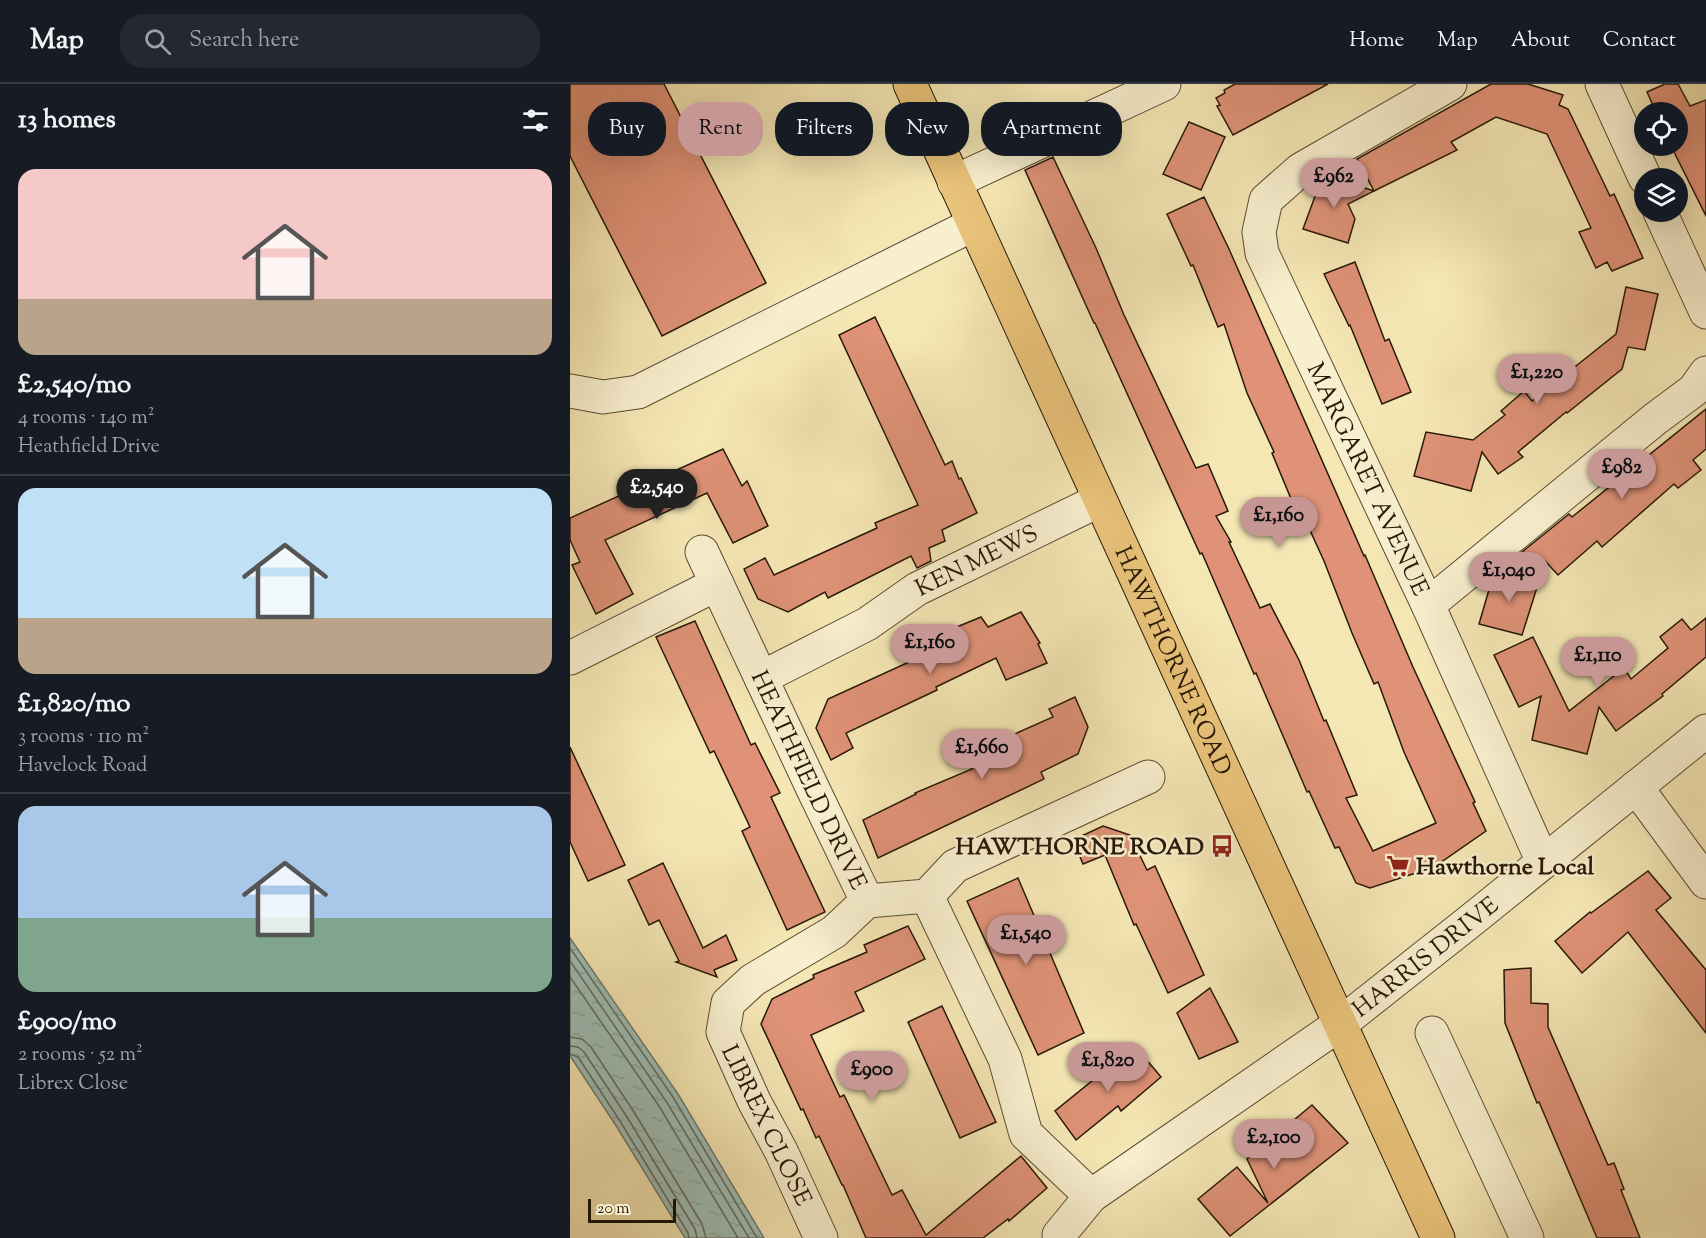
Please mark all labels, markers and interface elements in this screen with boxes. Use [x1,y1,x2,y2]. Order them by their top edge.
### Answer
search box [120,14,540,68]
text: Map [30,21,84,61]
icon: search [141,25,174,58]
text: Search here [189,25,299,57]
text: Home [1349,26,1404,56]
text: Map [1437,26,1478,56]
text: About [1511,26,1570,56]
text: Contact [1603,26,1676,56]
text: 13 homes [18,102,116,139]
chip: Buy [588,102,666,156]
chip: Rent [678,102,763,156]
chip: Filters [775,102,873,156]
chip: New [885,102,969,156]
chip: Apartment [981,102,1122,156]
map controls [1634,102,1688,222]
button: locate [1634,102,1688,156]
icon: filters [519,104,552,137]
pin: £962 [1298,158,1370,209]
text: £962 [1314,163,1354,192]
button: layers [1634,168,1688,222]
icon: home [231,208,339,316]
pin: £1,220 [1488,354,1586,405]
street label: MARGARET AVENUE [1297,358,1437,602]
text: £1,220 [1511,359,1563,388]
text: £2,540/mo [18,367,131,404]
text: 4 rooms · 140 m² [18,404,155,433]
text: Heathfield Drive [18,433,160,462]
pin: £982 [1586,449,1658,500]
text: £982 [1602,454,1642,483]
pin: £2,540 [608,469,706,520]
text: £2,540 [630,474,684,503]
pin: £1,160 [1230,497,1328,548]
text: £1,160 [1254,502,1304,531]
street label: KEN MEWS [910,518,1045,606]
icon: home [231,527,339,635]
street label: HAWTHORNE ROAD [1105,541,1239,781]
pin: £1,040 [1460,552,1558,603]
text: £1,040 [1483,557,1535,586]
pin: £1,160 [881,624,979,675]
text: £1,160 [905,629,955,658]
pin: £1,110 [1549,637,1647,688]
text: £1,110 [1575,642,1621,671]
street label: HEATHFIELD DRIVE [741,666,874,897]
text: £1,820/mo [18,686,130,723]
text: 3 rooms · 110 m² [18,723,149,752]
pin: £1,660 [933,729,1031,780]
text: £1,660 [956,734,1009,763]
text: Havelock Road [18,752,147,781]
place label: HAWTHORNE ROAD [956,831,1204,865]
bus stop icon: HAWTHORNE ROAD [1209,833,1235,859]
icon: home [231,845,339,953]
place label: Hawthorne Local [1416,851,1595,885]
supermarket icon: Hawthorne Local [1385,853,1411,879]
street label: HARRIS DRIVE [1346,889,1507,1027]
pin: £1,540 [977,915,1075,966]
text: £1,540 [1001,920,1051,949]
text: £900/mo [18,1004,117,1041]
street label: LIBREX CLOSE [711,1040,819,1213]
text: 2 rooms · 52 m² [18,1041,143,1070]
pin: £1,820 [1059,1042,1157,1093]
text: £1,820 [1082,1047,1134,1076]
pin: £900 [836,1051,908,1102]
text: £900 [851,1056,893,1085]
text: Librex Close [18,1070,128,1099]
pin: £2,100 [1225,1119,1323,1170]
text: £2,100 [1247,1124,1301,1153]
scale bar [588,1196,676,1224]
text: 20 m [597,1198,630,1221]

